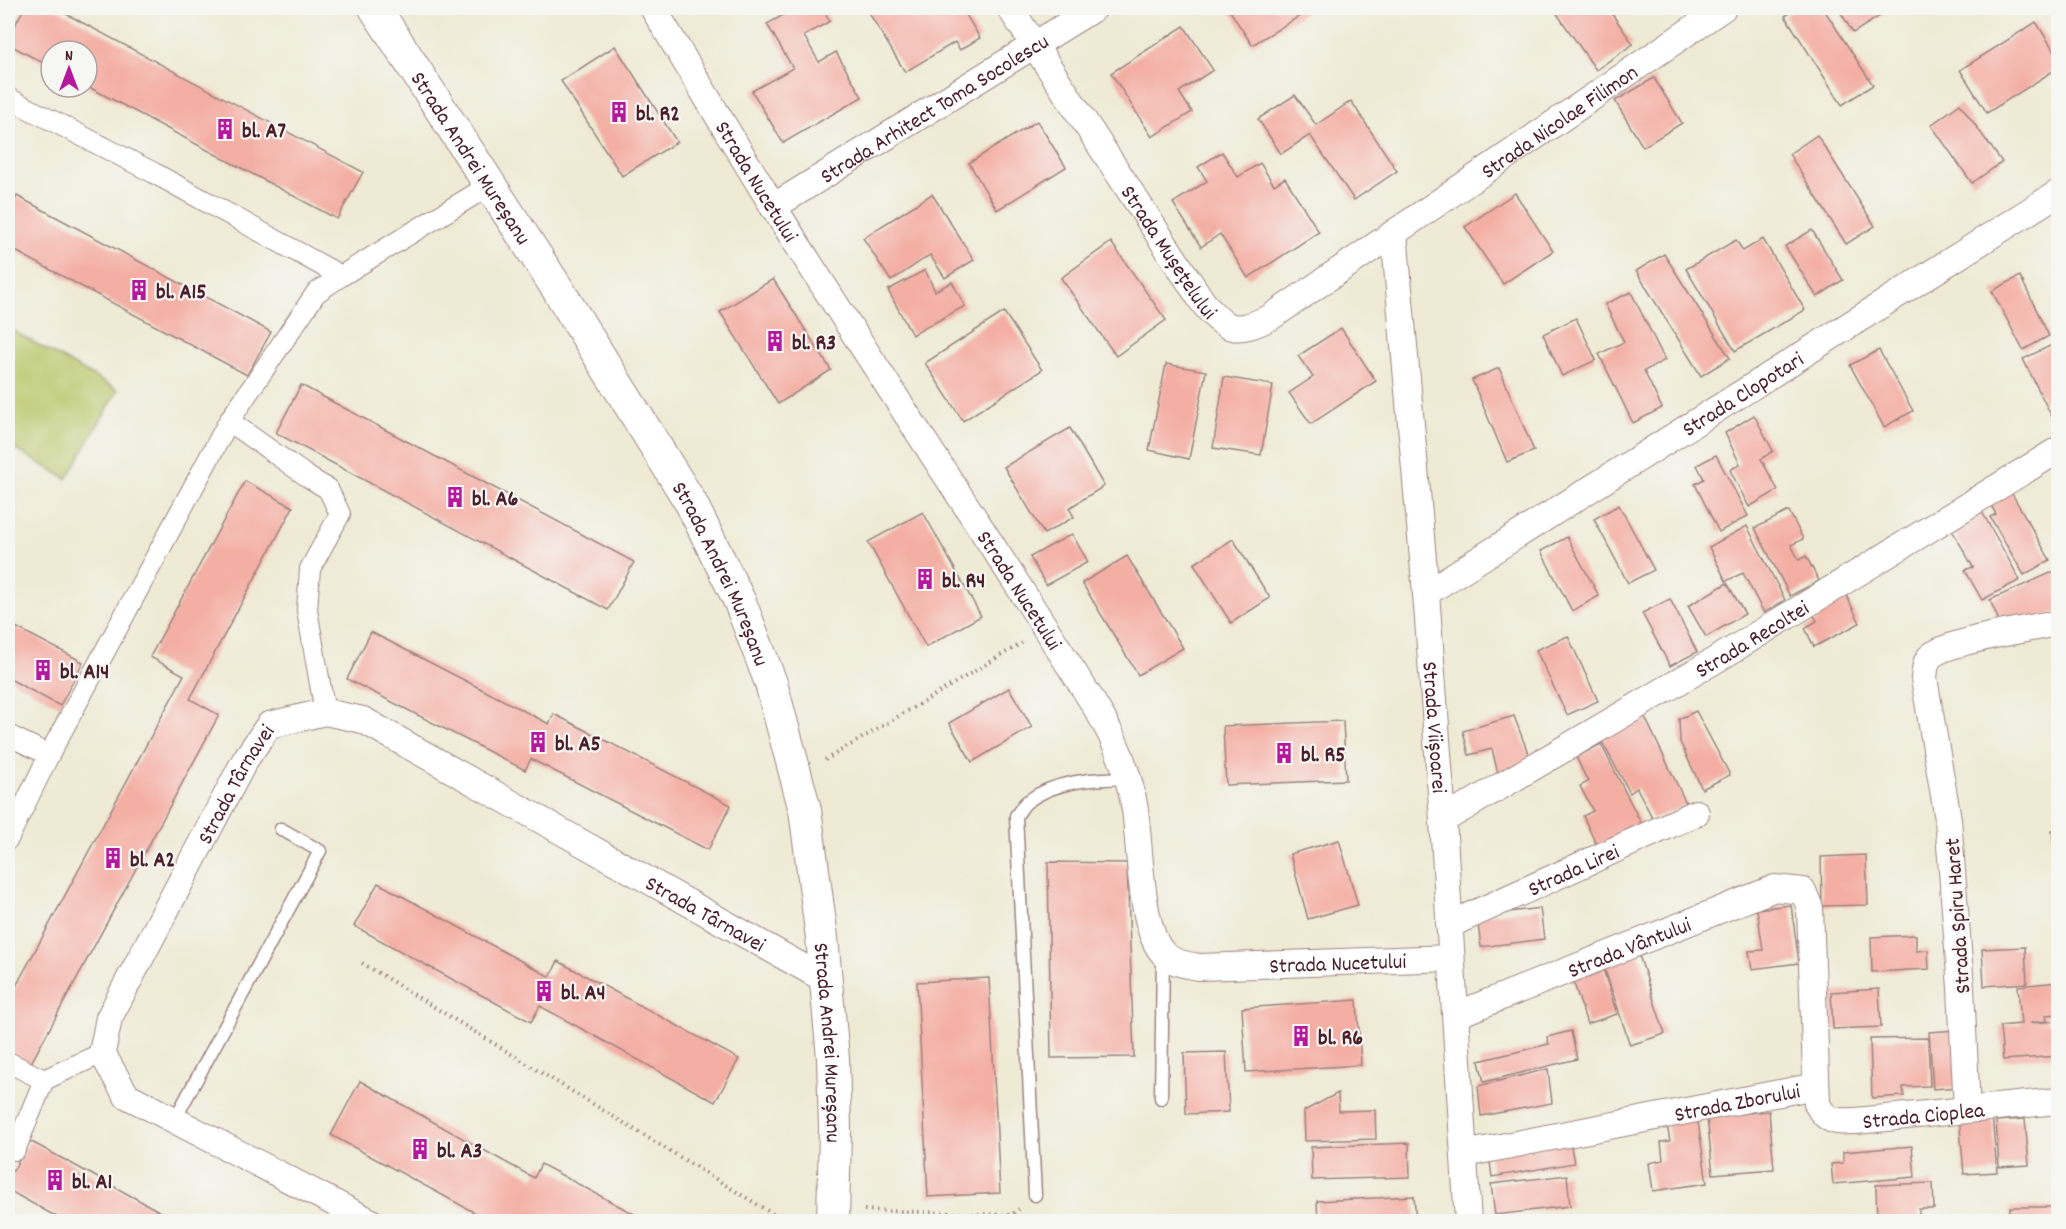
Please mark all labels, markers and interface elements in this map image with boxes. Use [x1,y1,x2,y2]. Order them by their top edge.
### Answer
street label: Strada Arhitect Toma Socolescu [815,28,1056,193]
north arrow [39,39,99,99]
text: N [65,45,73,68]
street label: Strada Nicolae Filimon [1476,58,1645,188]
street label: Strada Andrei Mureșanu [401,66,537,252]
building icon: bl. R2 [607,100,631,124]
place label: bl. R2 [636,100,680,131]
street label: Strada Nucetului [706,116,804,249]
building icon: bl. A7 [213,117,237,141]
place label: bl. A7 [242,117,286,148]
street label: Strada Mușețelului [1111,180,1223,328]
building icon: bl. A15 [127,278,151,302]
place label: bl. A15 [156,278,206,309]
building icon: bl. R3 [763,329,787,353]
place label: bl. R3 [792,329,836,360]
street label: Strada Clopotari [1677,346,1811,446]
street label: Strada Andrei Mureșanu [662,476,775,671]
building icon: bl. A6 [443,485,467,509]
place label: bl. A6 [472,485,518,516]
street label: Strada Nucetului [967,525,1068,657]
building icon: bl. R4 [913,567,937,591]
place label: bl. R4 [942,567,985,598]
street label: Strada Recoltei [1690,594,1816,688]
building icon: bl. A14 [31,658,55,682]
place label: bl. A14 [60,658,109,689]
street label: Strada Viișoarei [1412,661,1453,794]
street label: Strada Târnavei [191,719,284,851]
building icon: bl. A5 [526,730,550,754]
place label: bl. A5 [555,730,601,761]
building icon: bl. R5 [1272,741,1296,765]
place label: bl. R5 [1301,741,1345,772]
street label: Strada Spiru Haret [1939,837,1980,995]
street label: Strada Lirei [1524,838,1625,906]
building icon: bl. A2 [101,846,125,870]
place label: bl. A2 [130,846,175,877]
street label: Strada Târnavei [639,870,770,962]
street label: Strada Vântului [1564,911,1696,988]
street label: Strada Andrei Mureșanu [803,941,847,1143]
street label: Strada Nucetului [1269,948,1407,983]
building icon: bl. A4 [532,979,556,1003]
place label: bl. A4 [561,979,606,1010]
building icon: bl. R6 [1289,1024,1313,1048]
place label: bl. R6 [1318,1024,1363,1055]
street label: Strada Zborului [1672,1077,1803,1132]
street label: Strada Cioplea [1861,1096,1987,1139]
building icon: bl. A3 [408,1137,432,1161]
place label: bl. A3 [437,1137,482,1168]
building icon: bl. A1 [43,1168,67,1192]
place label: bl. A1 [72,1168,112,1199]

